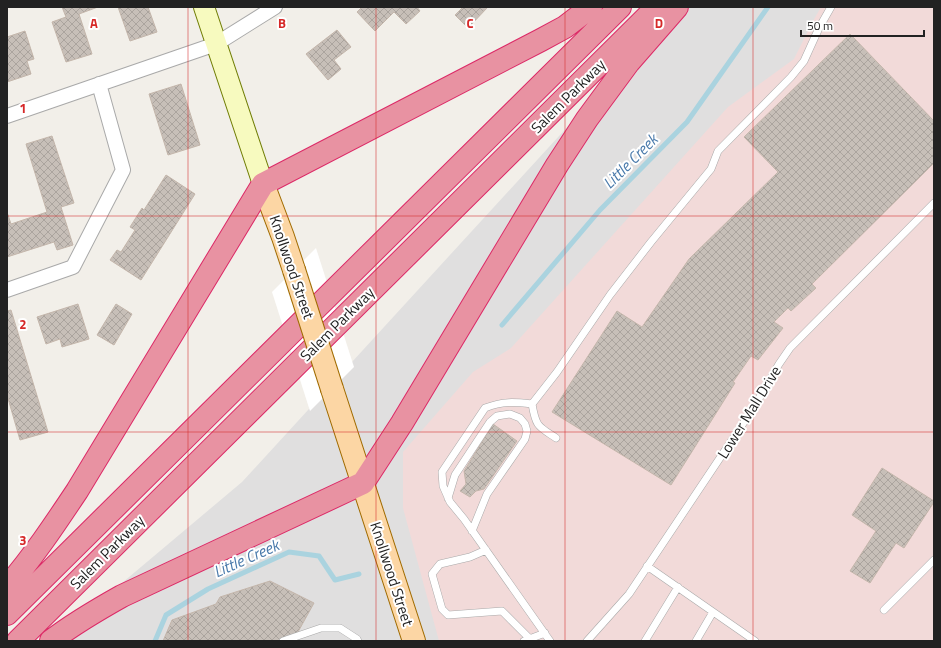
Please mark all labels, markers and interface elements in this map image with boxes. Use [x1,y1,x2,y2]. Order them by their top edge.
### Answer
scale bar [801,12,924,38]
text: A [90,13,98,33]
text: B [278,13,286,33]
text: C [466,13,474,33]
text: D [655,13,663,33]
text: 50 m [807,16,833,35]
street label: Salem Parkway [525,53,611,139]
text: 1 [19,98,27,118]
water label: Little Creek [597,127,664,194]
street label: Knollwood Street [263,212,321,323]
street label: Salem Parkway [294,281,380,367]
text: 2 [19,314,27,334]
street label: Lower Mall Drive [711,361,787,463]
street label: Salem Parkway [64,509,150,595]
street label: Knollwood Street [364,519,420,630]
text: 3 [19,530,27,550]
water label: Little Creek [209,532,284,583]

